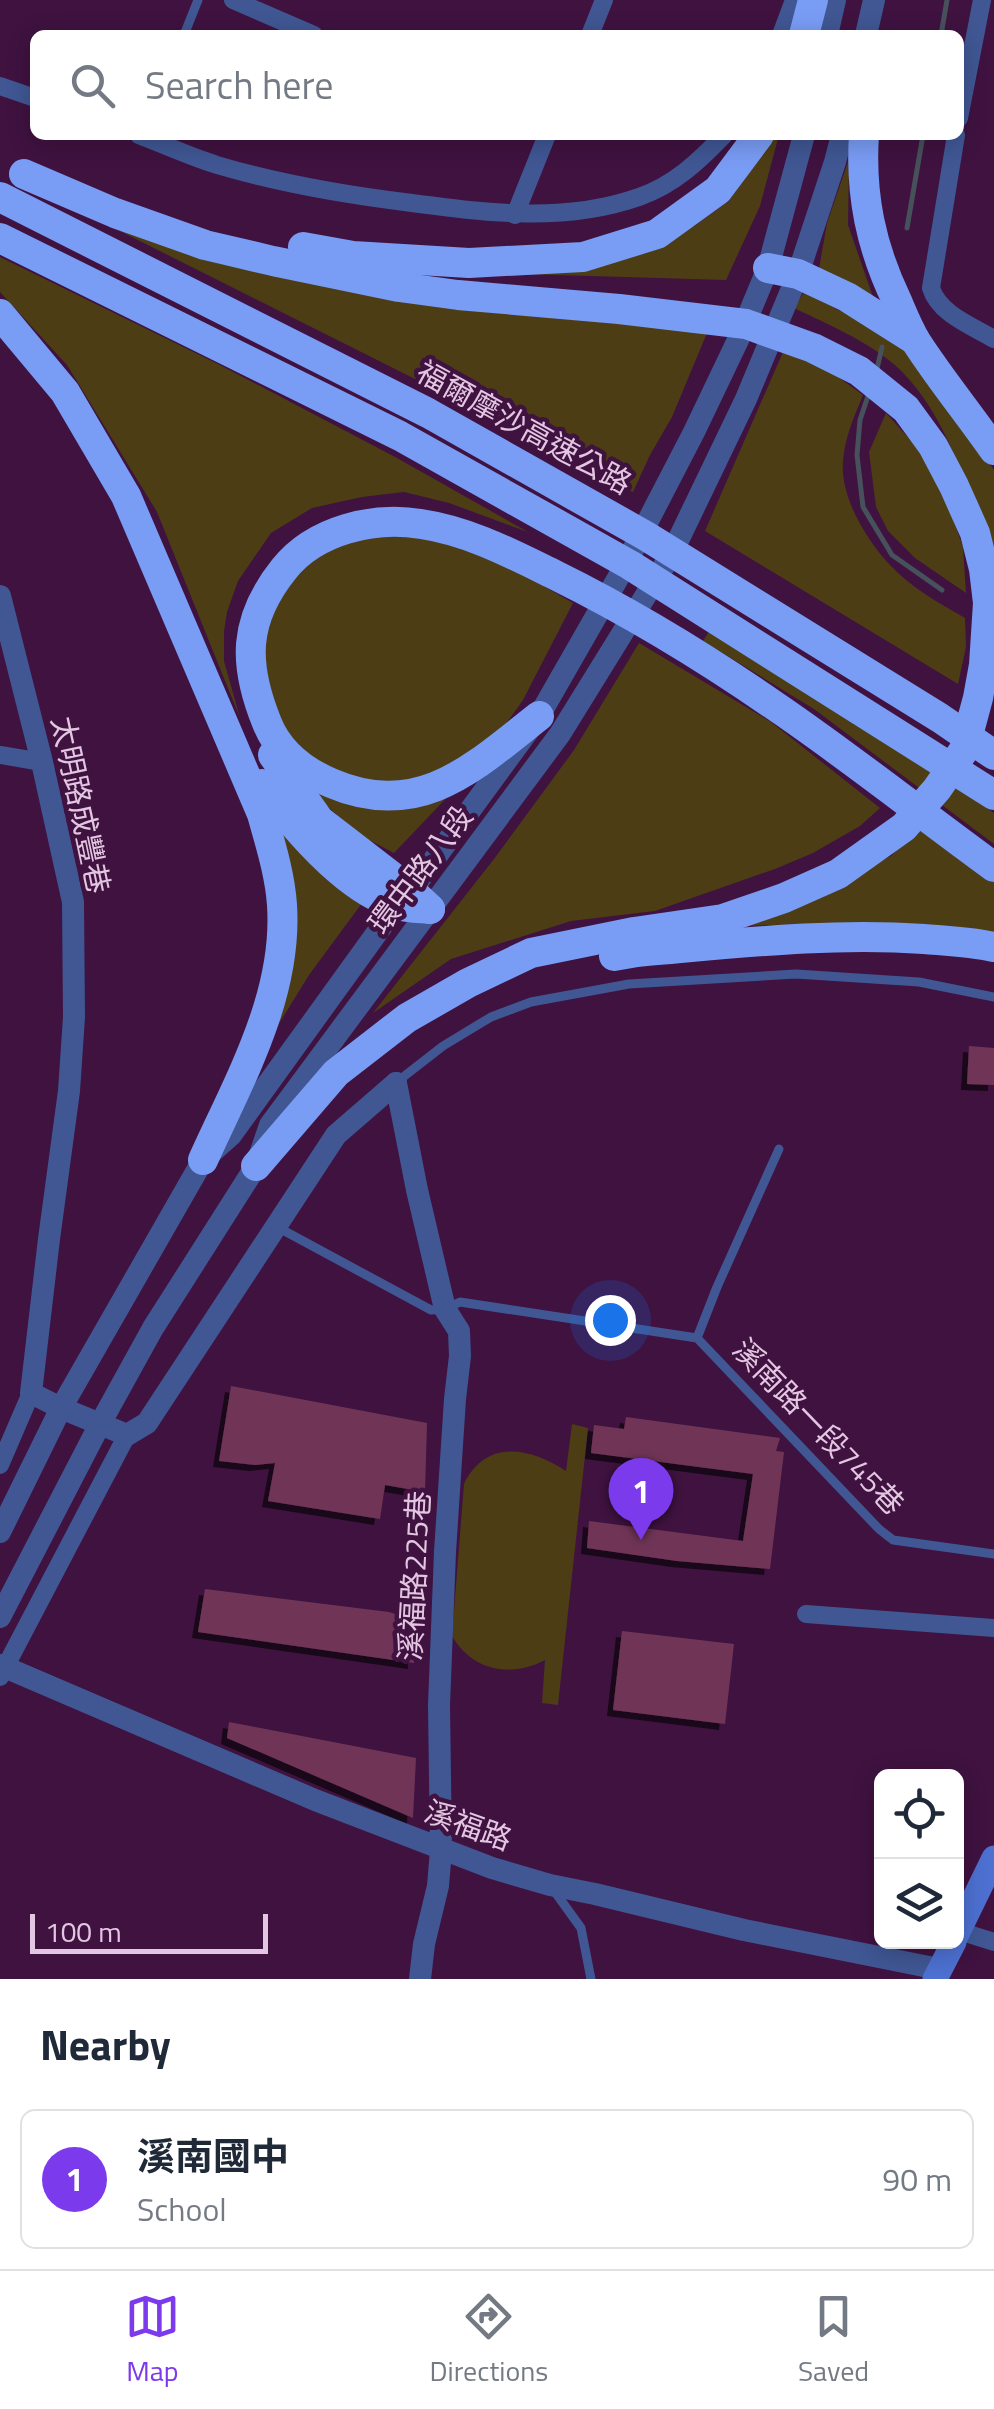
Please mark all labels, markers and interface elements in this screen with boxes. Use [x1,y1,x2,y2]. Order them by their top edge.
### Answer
search box [30,30,964,140]
text: Search here [145,56,333,114]
icon: search [65,58,120,113]
street label: 福爾摩沙高速公路 [408,349,641,505]
street label: 太明路成豐巷 [40,712,122,898]
street label: 環中路八段 [357,796,484,943]
your location [585,1295,636,1346]
street label: 溪南路一段745巷 [722,1327,915,1525]
pin: 1 [608,1458,674,1540]
street label: 溪福路225巷 [387,1490,441,1662]
map controls [874,1769,964,1949]
button: locate [874,1769,964,1859]
street label: 溪福路 [418,1788,518,1862]
button: layers [874,1859,964,1949]
scale bar [30,1909,268,1954]
text: 100 m [45,1910,122,1953]
text: Nearby [40,2012,171,2076]
text: 溪南國中 [137,2127,289,2185]
text: 1 [66,2155,83,2203]
text: 90 m [882,2155,952,2203]
text: School [137,2185,227,2233]
tab: Map [125,2289,180,2392]
tab: Directions [430,2289,548,2392]
tab: Saved [798,2289,869,2392]

